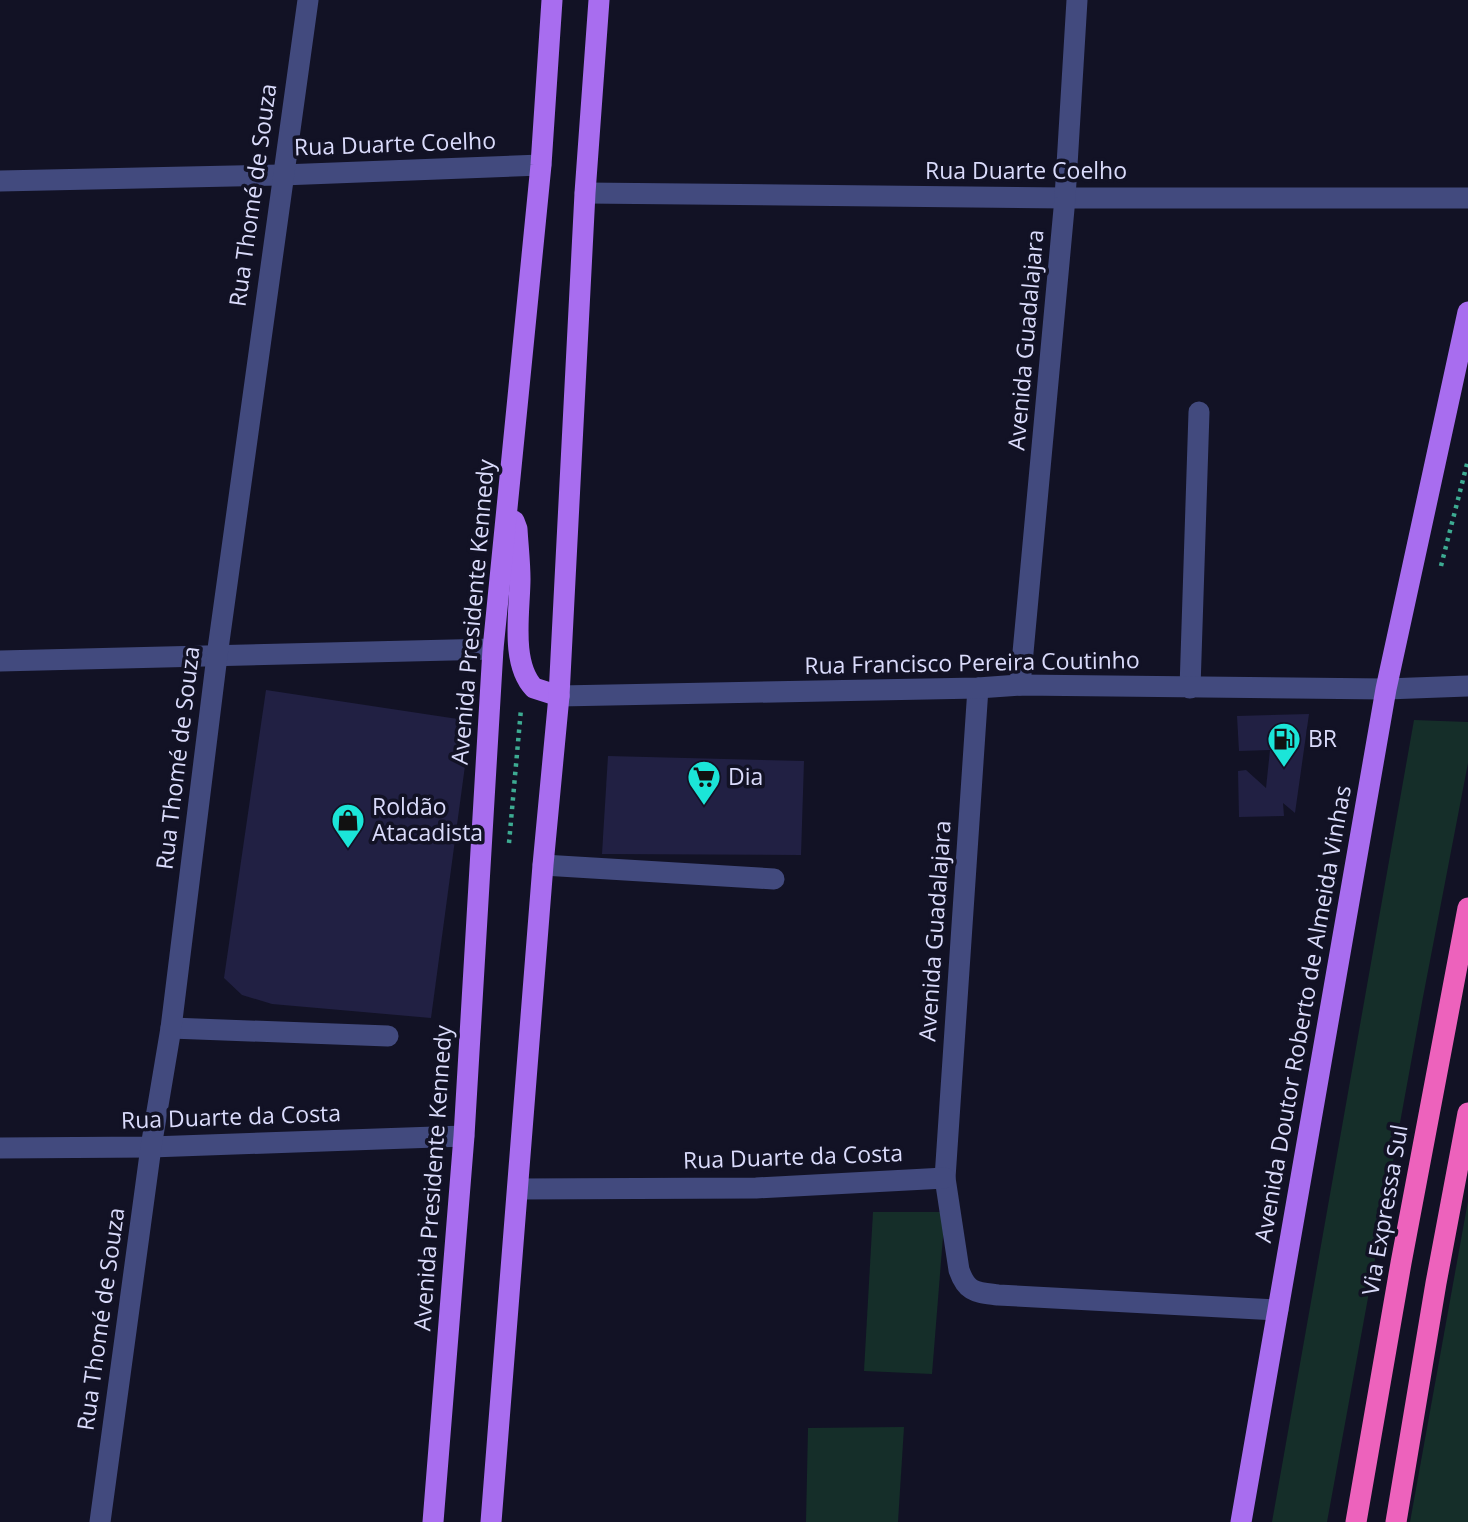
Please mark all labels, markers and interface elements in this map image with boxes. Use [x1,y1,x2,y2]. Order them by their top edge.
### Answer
street label: Rua Thomé de Souza [221,81,284,308]
street label: Rua Duarte Coelho [293,123,497,163]
street label: Rua Duarte Coelho [925,154,1127,186]
street label: Avenida Guadalajara [999,228,1051,452]
street label: Avenida Presidente Kennedy [443,457,501,766]
street label: Rua Francisco Pereira Coutinho [804,643,1140,681]
street label: Rua Thomé de Souza [147,644,207,871]
fuel station icon: BR [1265,720,1303,769]
place label: BR [1308,722,1337,754]
supermarket icon: Dia [685,758,723,807]
place label: Dia [728,760,763,792]
street label: Avenida Doutor Roberto de Almeida Vinhas [1246,783,1358,1245]
place label: Roldão Atacadista [372,790,483,848]
shop icon: Roldão Atacadista [329,801,367,850]
street label: Avenida Guadalajara [910,819,958,1043]
street label: Avenida Presidente Kennedy [405,1023,459,1332]
street label: Rua Duarte da Costa [120,1096,342,1136]
street label: Via Expressa Sul [1353,1122,1415,1298]
street label: Rua Duarte da Costa [682,1136,904,1176]
street label: Rua Thomé de Souza [69,1205,132,1432]

